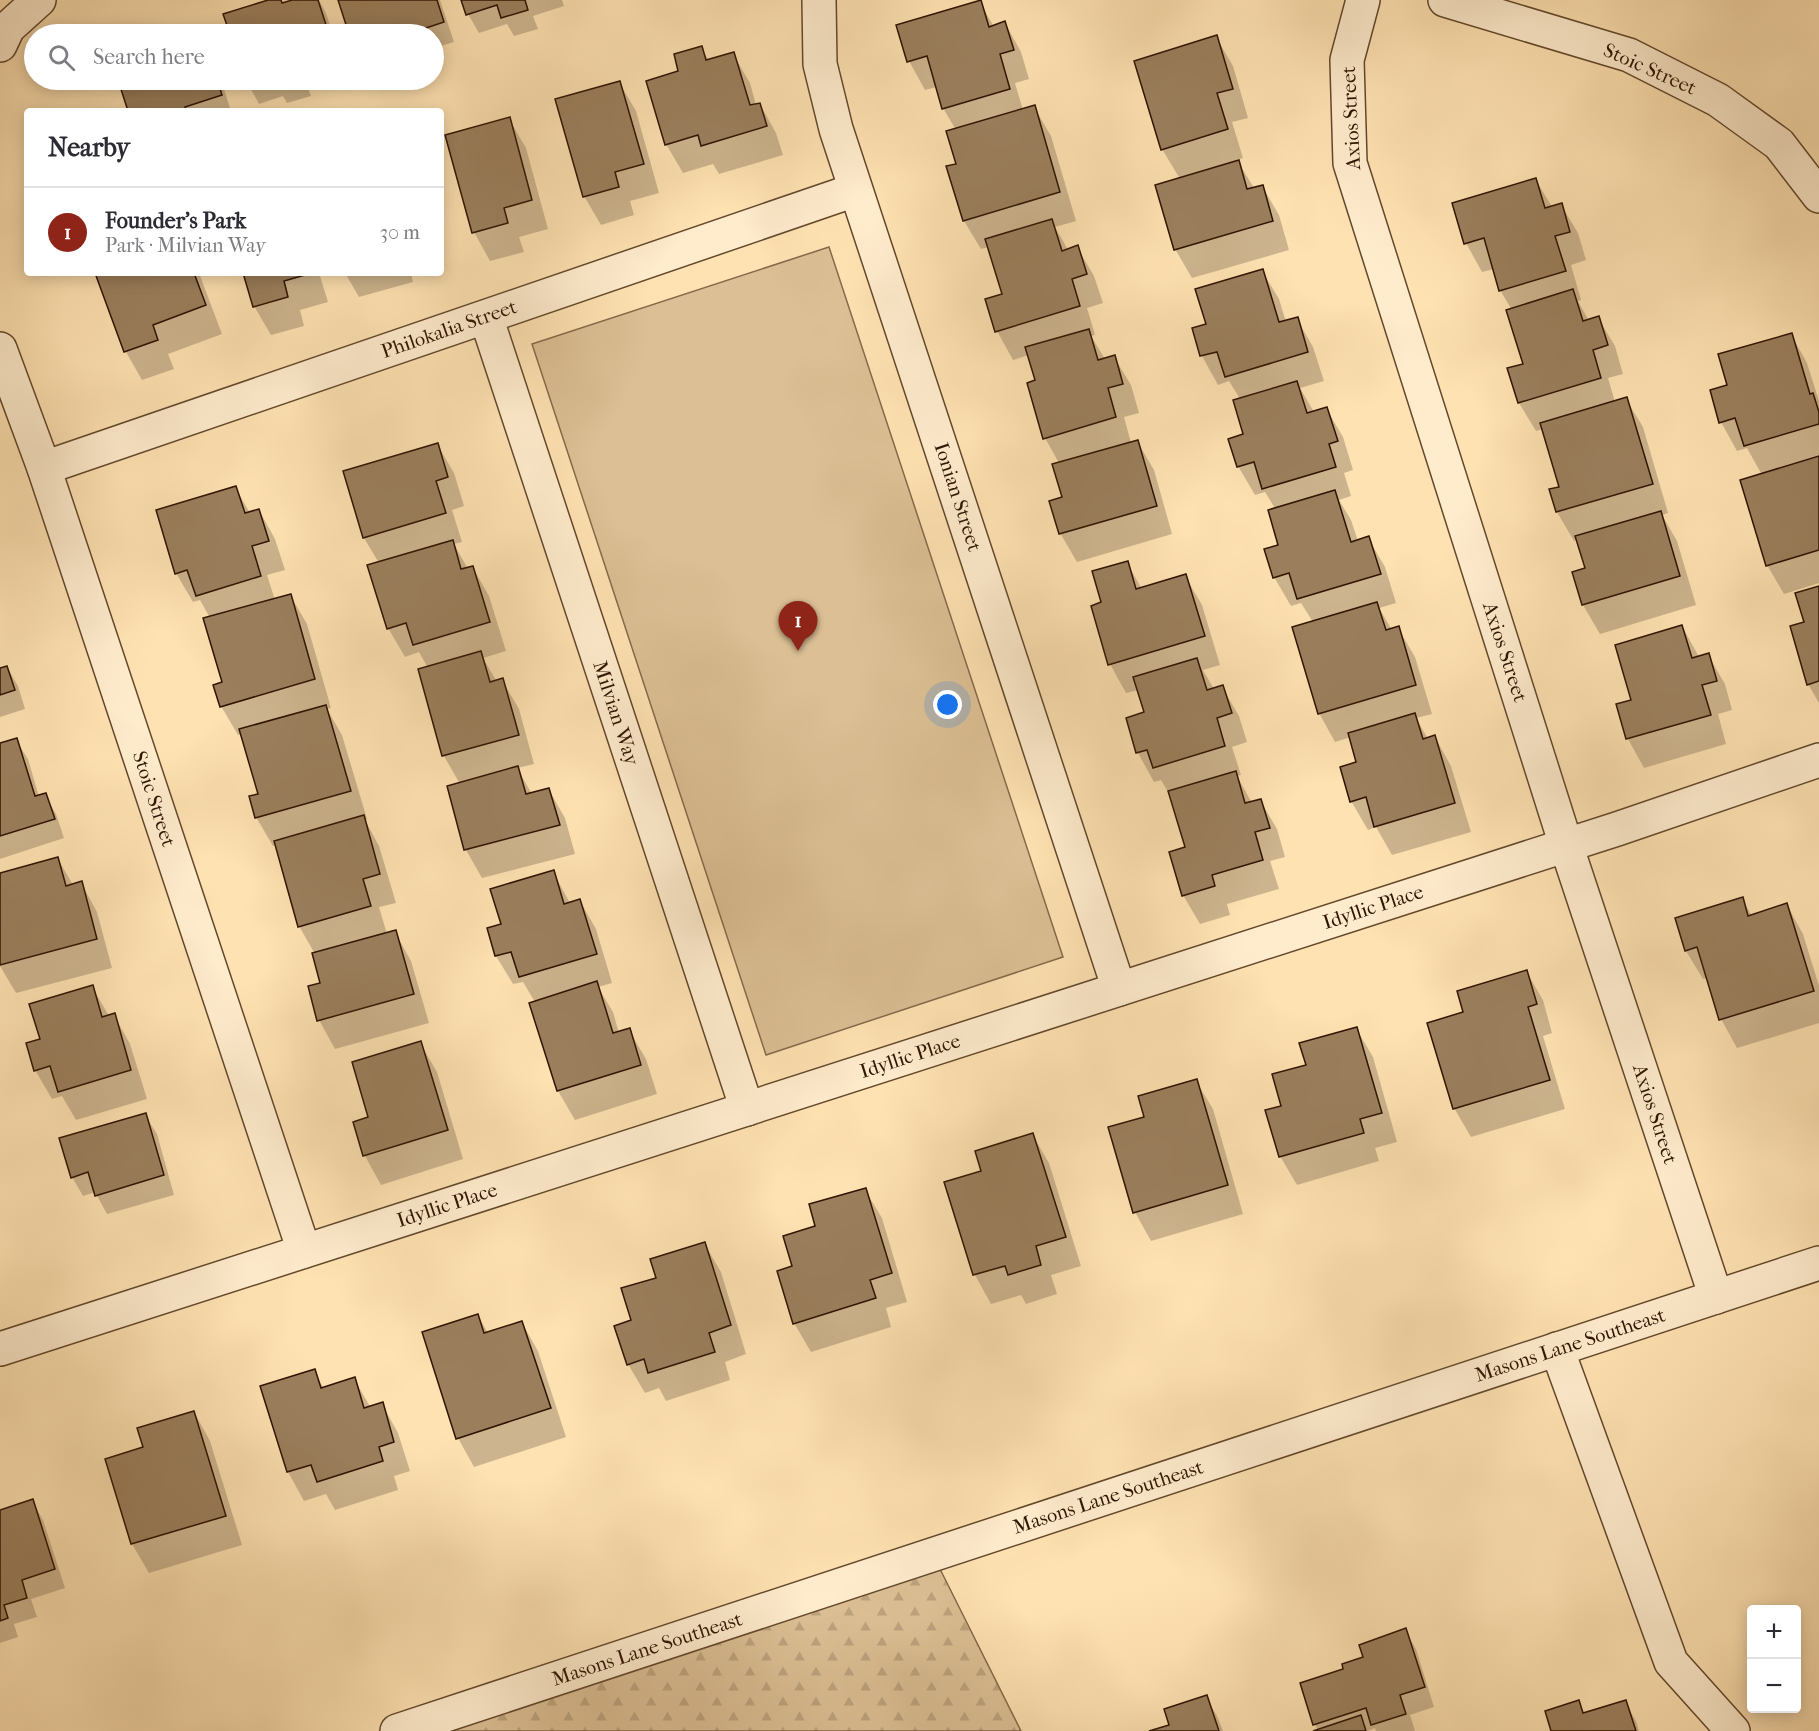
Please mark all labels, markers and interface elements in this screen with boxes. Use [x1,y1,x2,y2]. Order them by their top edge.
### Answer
search box [24,24,444,90]
street label: Stoic Street [1600,38,1700,100]
icon: search [45,41,78,74]
text: Search here [93,44,205,70]
street label: Axios Street [1337,66,1365,171]
text: Nearby [48,132,130,163]
text: Founder's Park [105,208,246,234]
text: 1 [64,221,71,244]
text: 30 m [380,221,420,244]
text: Park · Milvian Way [105,234,266,257]
street label: Philokalia Street [378,295,520,363]
street label: Ionian Street [930,440,986,554]
street label: Axios Street [1478,598,1532,705]
pin: 1 [778,602,818,651]
street label: Milvian Way [588,658,644,769]
your location [933,690,962,719]
street label: Stoic Street [128,748,180,850]
street label: Idyllic Place [1320,880,1426,934]
street label: Idyllic Place [857,1029,963,1083]
street label: Axios Street [1628,1060,1682,1167]
street label: Idyllic Place [394,1178,500,1232]
street label: Masons Lane Southeast [1472,1303,1668,1387]
street label: Masons Lane Southeast [1010,1455,1206,1539]
map controls [1747,1605,1801,1713]
button: + [1747,1605,1801,1659]
street label: Masons Lane Southeast [549,1607,745,1691]
button: − [1747,1659,1801,1713]

